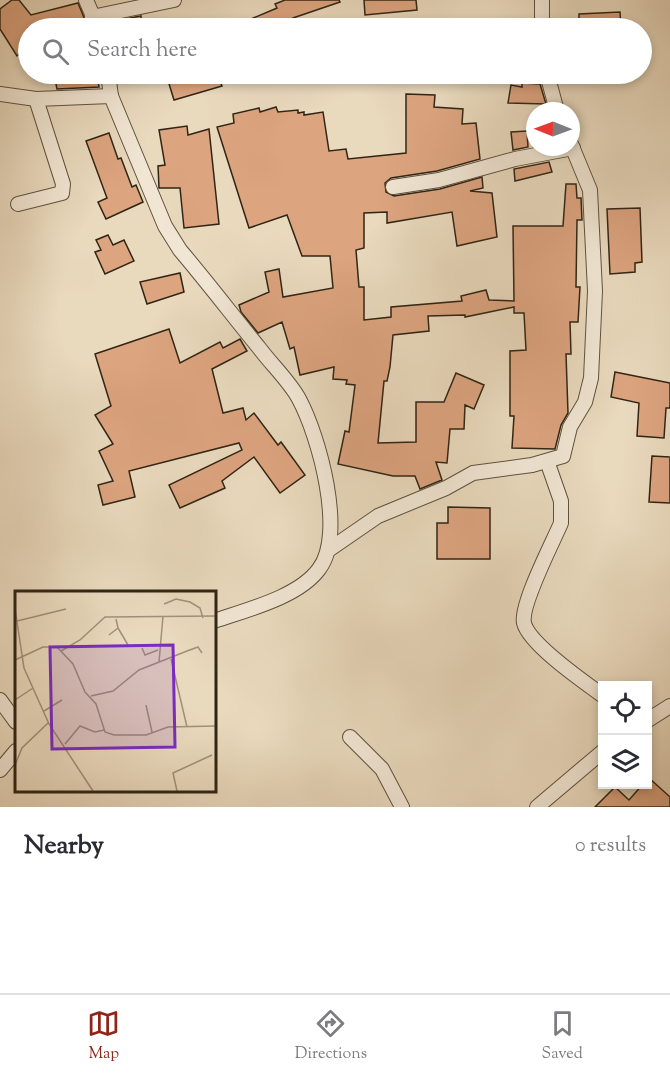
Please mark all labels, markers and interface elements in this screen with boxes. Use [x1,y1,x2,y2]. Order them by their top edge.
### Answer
search box [18,18,652,84]
icon: search [39,35,72,68]
text: Search here [87,35,197,67]
north arrow [526,102,580,156]
inset map [15,591,216,792]
map controls [598,681,652,789]
button: locate [598,681,652,735]
button: layers [598,735,652,789]
text: Nearby [24,828,104,865]
text: 0 results [575,832,646,861]
tab: Map [87,1007,120,1066]
tab: Directions [295,1007,367,1066]
tab: Saved [542,1007,583,1066]

